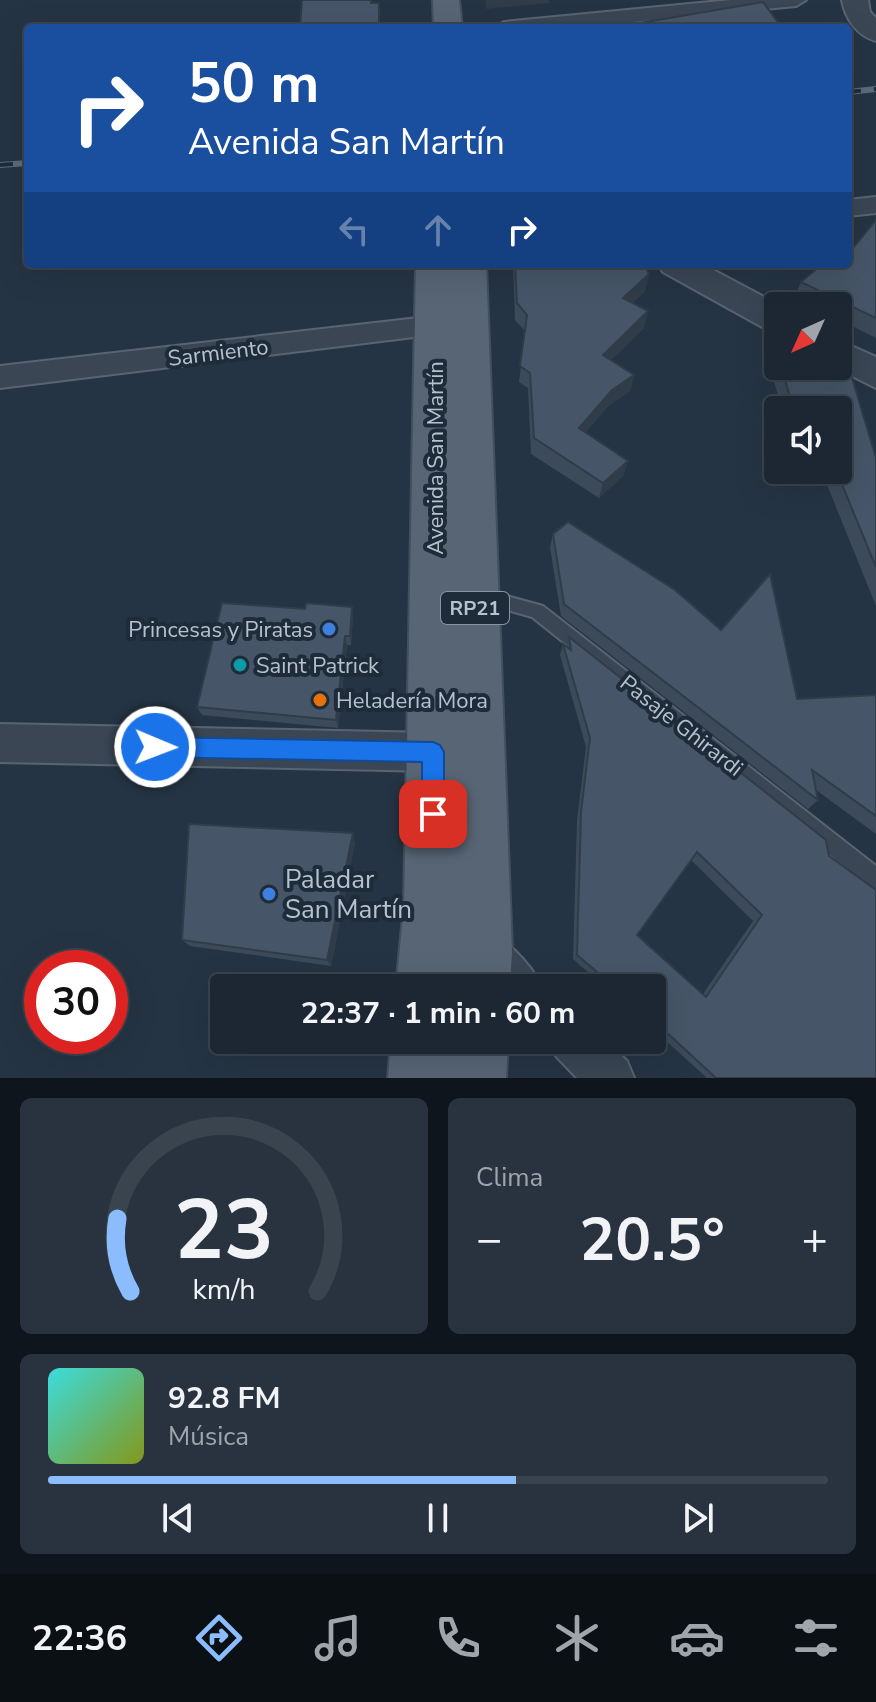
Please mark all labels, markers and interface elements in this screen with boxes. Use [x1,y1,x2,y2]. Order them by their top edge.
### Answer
text: 50 m [188,45,319,122]
icon: right [56,56,160,160]
text: Avenida San Martín [188,118,505,167]
icon: left [332,208,376,252]
icon: ahead [416,208,460,252]
icon: right [500,208,544,252]
north arrow [764,292,852,380]
map controls [764,292,852,484]
street label: Sarmiento [166,332,270,374]
street label: Avenida San Martín [421,361,451,555]
button: sound [764,396,852,484]
road number: RP21 [441,592,509,624]
place label: Princesas y Piratas [128,615,313,645]
marker: Princesas y Piratas [320,620,338,638]
place label: Saint Patrick [256,651,380,681]
marker: Saint Patrick [231,656,249,674]
street label: Pasaje Ghirardi [614,668,749,783]
place label: Heladería Mora [336,686,488,716]
marker: Heladería Mora [311,691,329,709]
position arrow [113,705,197,789]
pin [399,780,467,848]
icon: arrive [411,792,455,836]
place label: Paladar San Martín [285,862,412,927]
marker: Paladar San Martín [260,885,278,903]
speed limit sign: 30 [24,950,128,1054]
text: 22:37 · 1 min · 60 m [301,993,575,1034]
text: Clima [476,1160,543,1195]
text: 23 [174,1174,274,1287]
text: 20.5° [579,1199,725,1281]
text: − [476,1210,502,1270]
text: + [802,1210,828,1270]
text: km/h [193,1270,255,1309]
text: 92.8 FM [168,1378,280,1419]
text: Música [168,1419,249,1454]
icon: previous [156,1496,200,1540]
icon: pause [416,1496,460,1540]
icon: next [676,1496,720,1540]
icon: directions [191,1610,247,1666]
icon: music [310,1610,366,1666]
icon: phone [430,1610,486,1666]
icon: climate [549,1610,605,1666]
icon: car [669,1610,725,1666]
icon: filters [788,1610,844,1666]
text: 22:36 [32,1614,127,1663]

